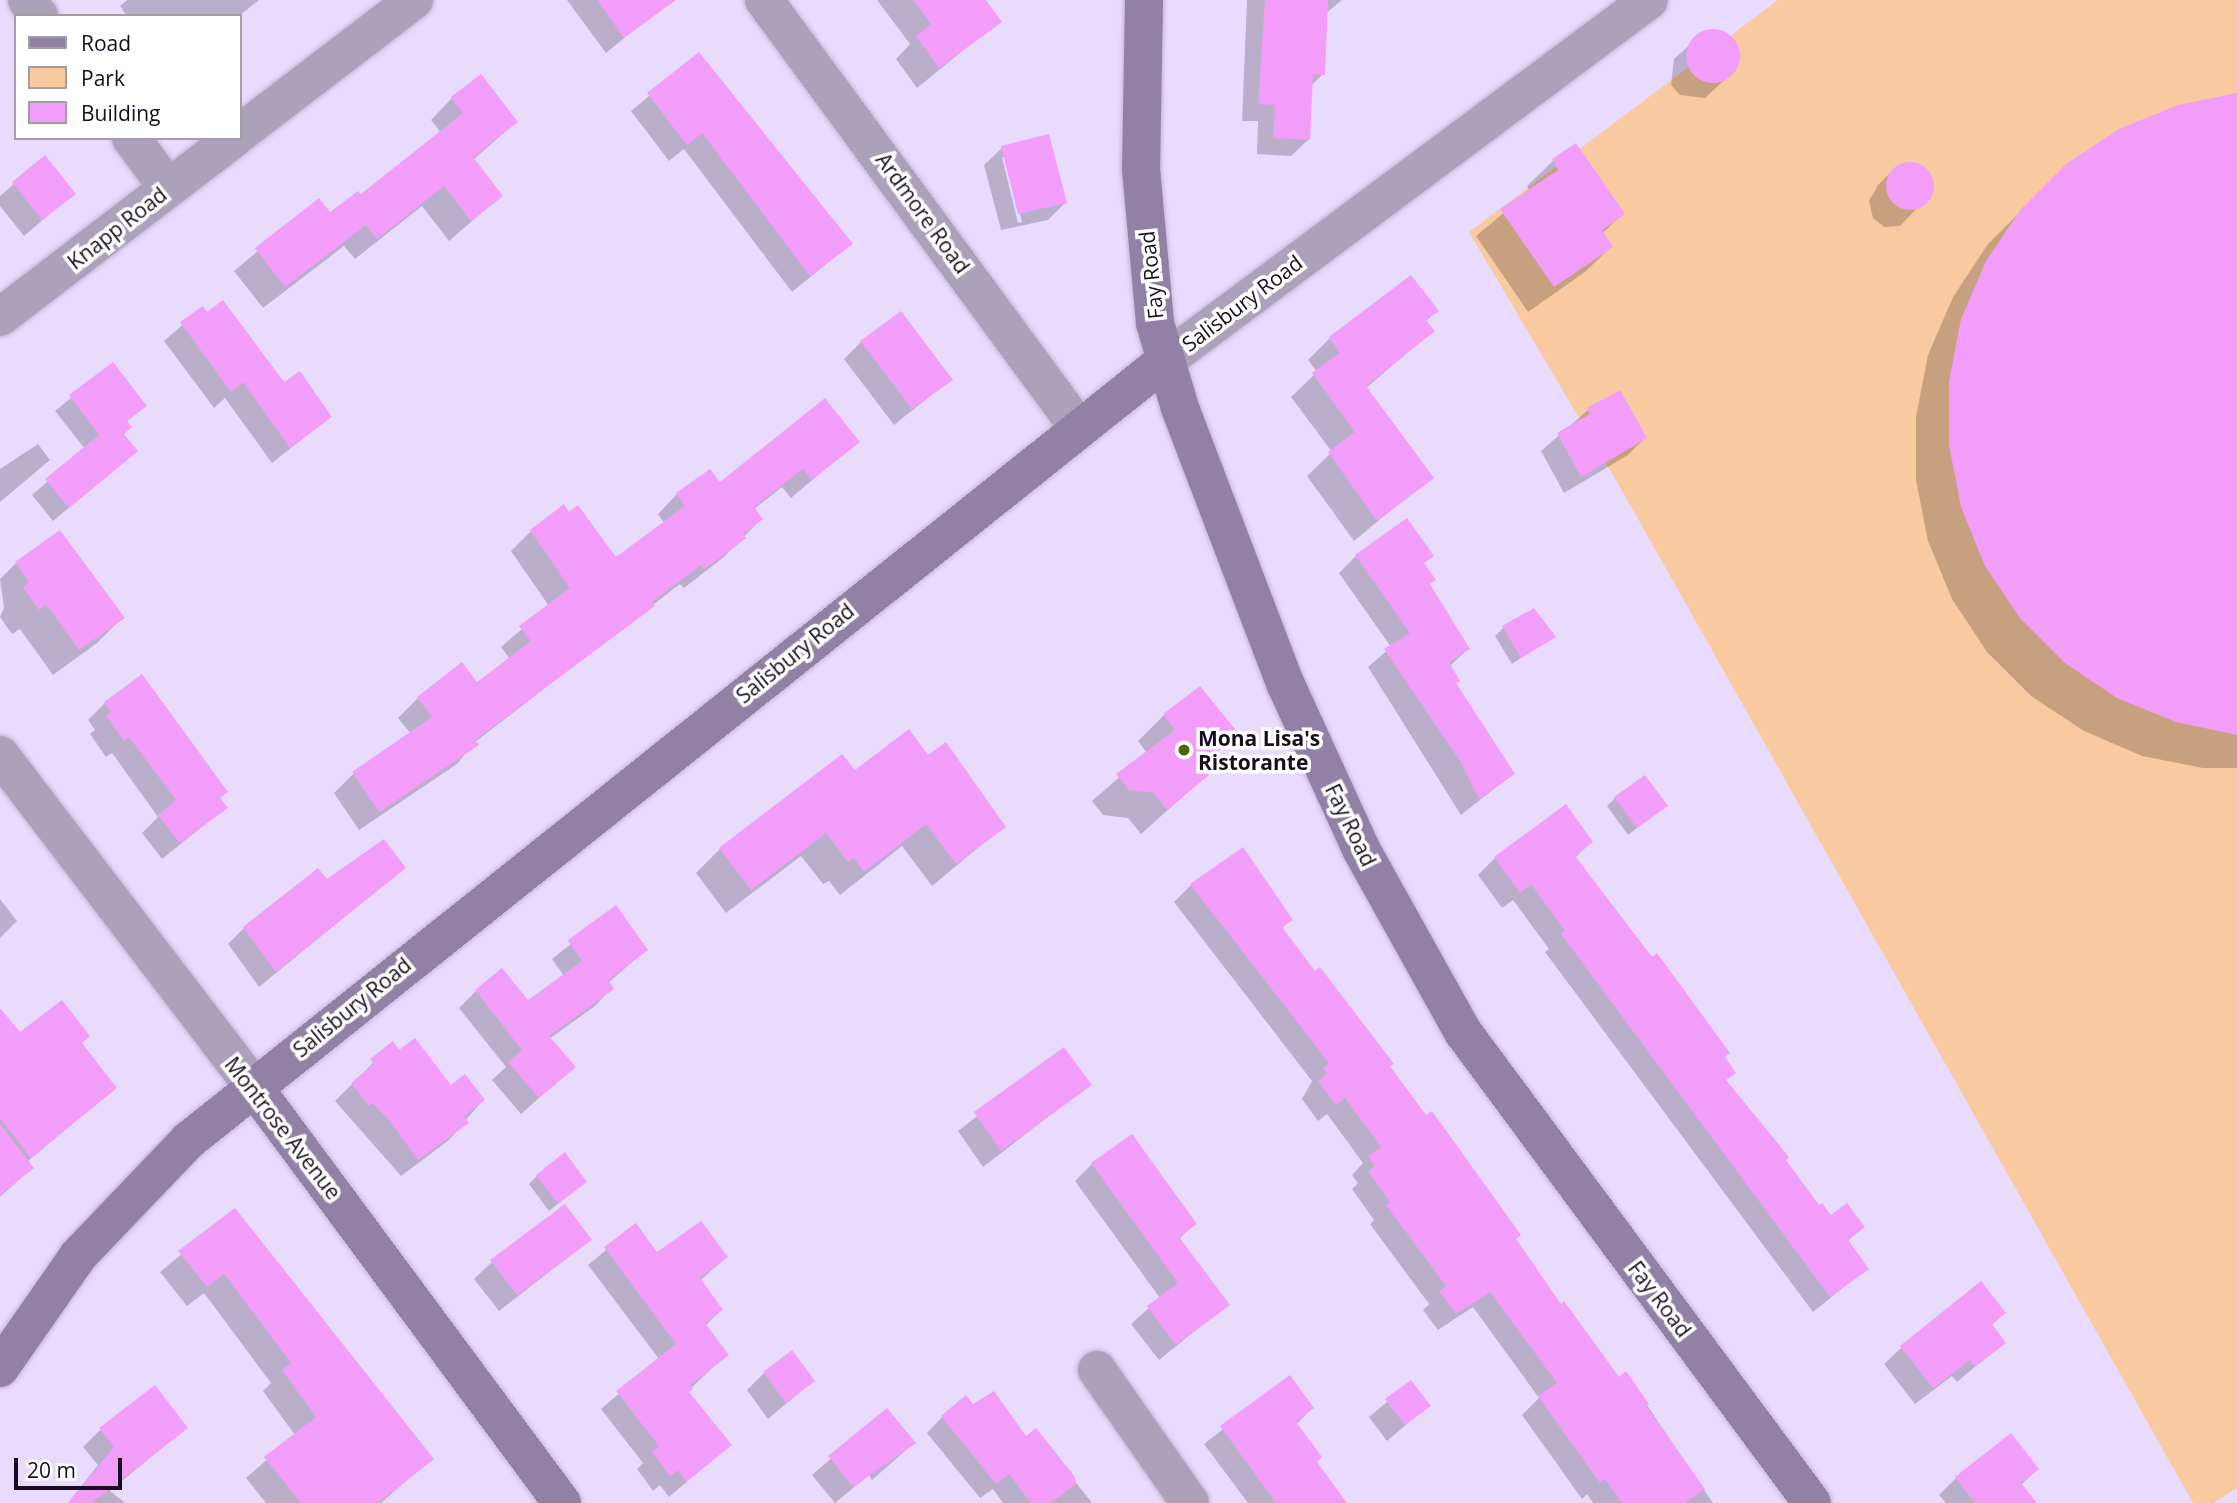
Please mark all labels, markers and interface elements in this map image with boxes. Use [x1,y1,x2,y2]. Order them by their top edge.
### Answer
legend [14,14,242,140]
text: Road [81,29,131,57]
text: Park [81,64,125,92]
text: Building [81,99,160,127]
street label: Ardmore Road [871,148,975,278]
street label: Knapp Road [62,182,172,274]
street label: Fay Road [1134,230,1168,320]
street label: Salisbury Road [1177,250,1307,356]
street label: Salisbury Road [731,598,859,708]
place label: Mona Lisa's Ristorante [1198,725,1320,775]
marker: Mona Lisa's Ristorante [1176,742,1192,758]
street label: Fay Road [1320,780,1382,870]
street label: Salisbury Road [288,952,416,1062]
street label: Montrose Avenue [220,1052,346,1204]
street label: Fay Road [1623,1256,1697,1342]
scale bar [18,1444,126,1488]
text: 20 m [27,1456,76,1484]

